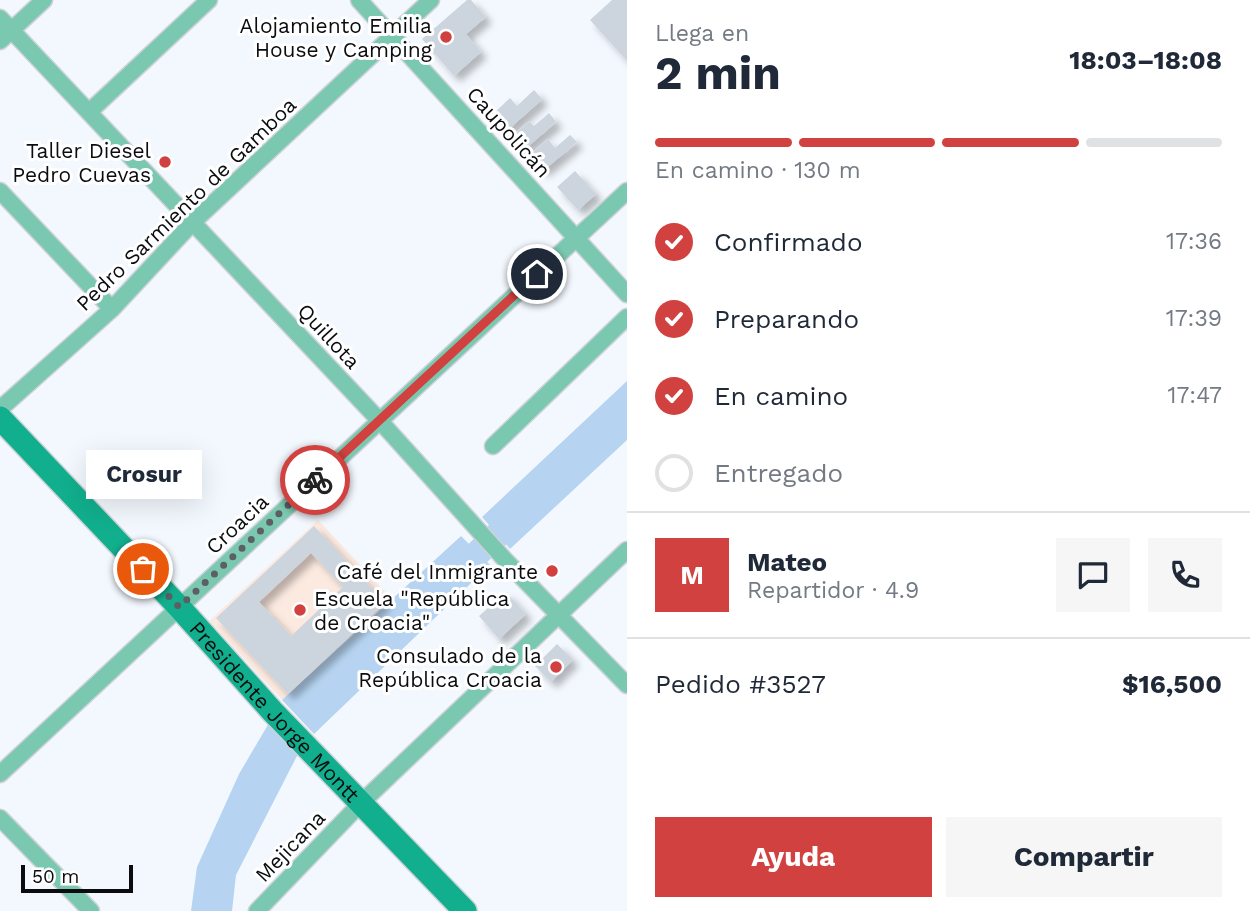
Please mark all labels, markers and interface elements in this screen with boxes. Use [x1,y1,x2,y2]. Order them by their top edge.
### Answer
place label: Alojamiento Emilia House y Camping [240,13,433,62]
text: Llega en [655,20,749,47]
marker: Alojamiento Emilia House y Camping [438,29,454,45]
text: 18:03–18:08 [1069,45,1222,75]
text: 2 min [655,46,781,100]
street label: Caupolicán [462,81,556,183]
street label: Pedro Sarmiento de Gamboa [71,92,301,316]
place label: Taller Diesel Pedro Cuevas [12,138,152,187]
marker: Taller Diesel Pedro Cuevas [157,154,173,170]
text: En camino · 130 m [655,157,861,184]
icon: check [655,223,693,261]
text: Confirmado [714,227,863,257]
text: 17:36 [1166,228,1222,255]
pin [507,244,567,304]
icon: home [518,255,556,293]
street label: Quillota [293,298,366,374]
icon: check [655,300,693,338]
text: Preparando [714,304,859,334]
text: 17:39 [1166,305,1222,332]
icon: check [655,377,693,415]
text: En camino [714,381,848,411]
text: 17:47 [1168,382,1222,409]
courier [280,445,350,515]
callout: Crosur [85,450,201,499]
text: Entregado [714,458,843,488]
text: Crosur [106,461,182,488]
icon: bike [296,461,334,499]
street label: Croacia [201,489,274,559]
button: chat [1056,538,1130,612]
button: phone [1148,538,1222,612]
pin [113,539,173,599]
text: Mateo [747,547,827,577]
icon: bag [124,550,162,588]
place label: Café del Inmigrante [337,559,538,584]
text: M [680,560,704,590]
marker: Café del Inmigrante [544,563,560,579]
text: Repartidor · 4.9 [747,577,919,604]
place label: Escuela "República de Croacia" [314,586,510,635]
marker: Escuela "República de Croacia" [292,602,308,618]
street label: Presidente Jorge Montt [185,616,365,807]
place label: Consulado de la República Croacia [358,643,542,692]
marker: Consulado de la República Croacia [548,659,564,675]
text: Pedido #3527 [655,669,826,699]
text: $16,500 [1122,669,1222,699]
street label: Mejicana [250,805,330,887]
button: Ayuda [655,817,932,897]
button: Compartir [946,817,1222,897]
scale bar [21,862,133,894]
text: 50 m [32,865,79,888]

